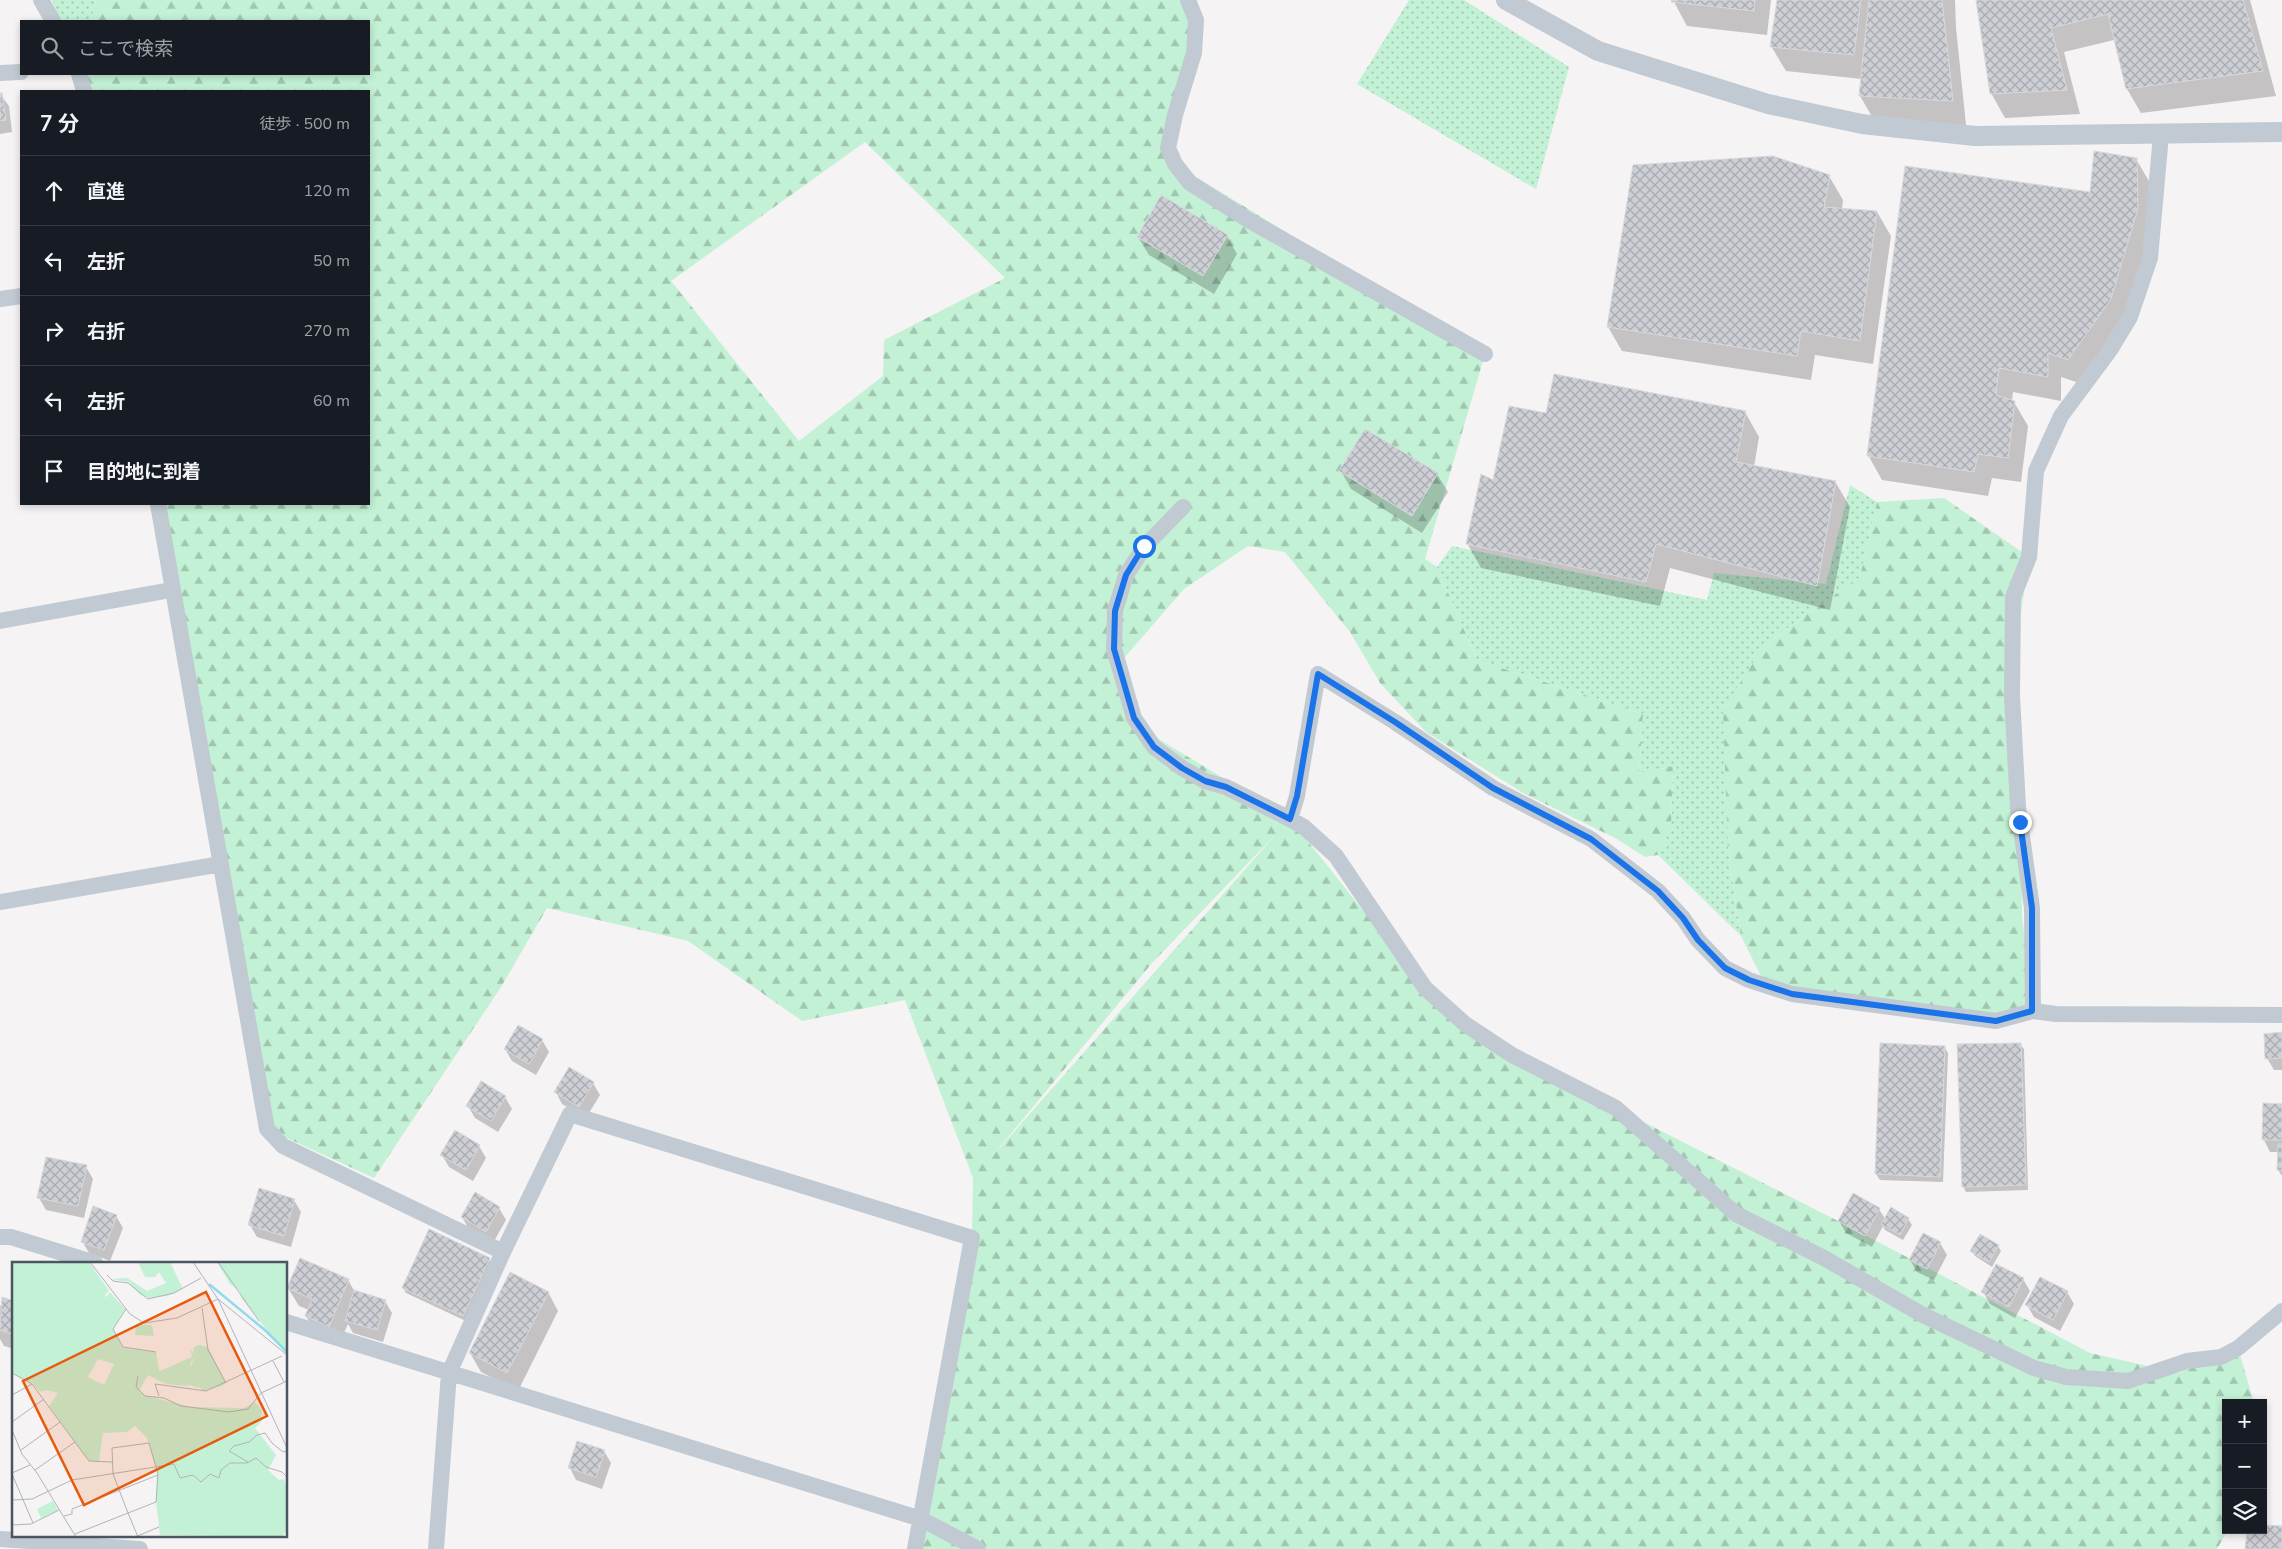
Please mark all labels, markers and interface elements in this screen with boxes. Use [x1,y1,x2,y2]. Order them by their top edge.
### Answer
search box [20,20,370,75]
icon: search [38,34,66,62]
text: ここで検索 [78,36,173,62]
text: 7 分 [40,110,79,138]
text: 徒歩 · 500 m [260,113,350,135]
icon: ahead [40,177,68,205]
text: 直進 [87,179,125,205]
text: 120 m [303,180,350,202]
icon: left [40,247,68,275]
text: 左折 [87,249,125,275]
text: 50 m [313,250,350,272]
icon: right [40,317,68,345]
text: 右折 [87,319,125,345]
text: 270 m [303,320,350,342]
icon: left [40,387,68,415]
text: 左折 [87,389,125,415]
text: 60 m [313,390,350,412]
icon: arrive [40,457,68,485]
text: 目的地に到着 [87,459,201,485]
route start [1133,535,1156,558]
route end [2009,811,2032,834]
inset map [12,1262,288,1536]
map controls [2222,1399,2267,1534]
button: + [2222,1399,2267,1444]
button: − [2222,1444,2267,1489]
button: layers [2222,1489,2267,1534]

